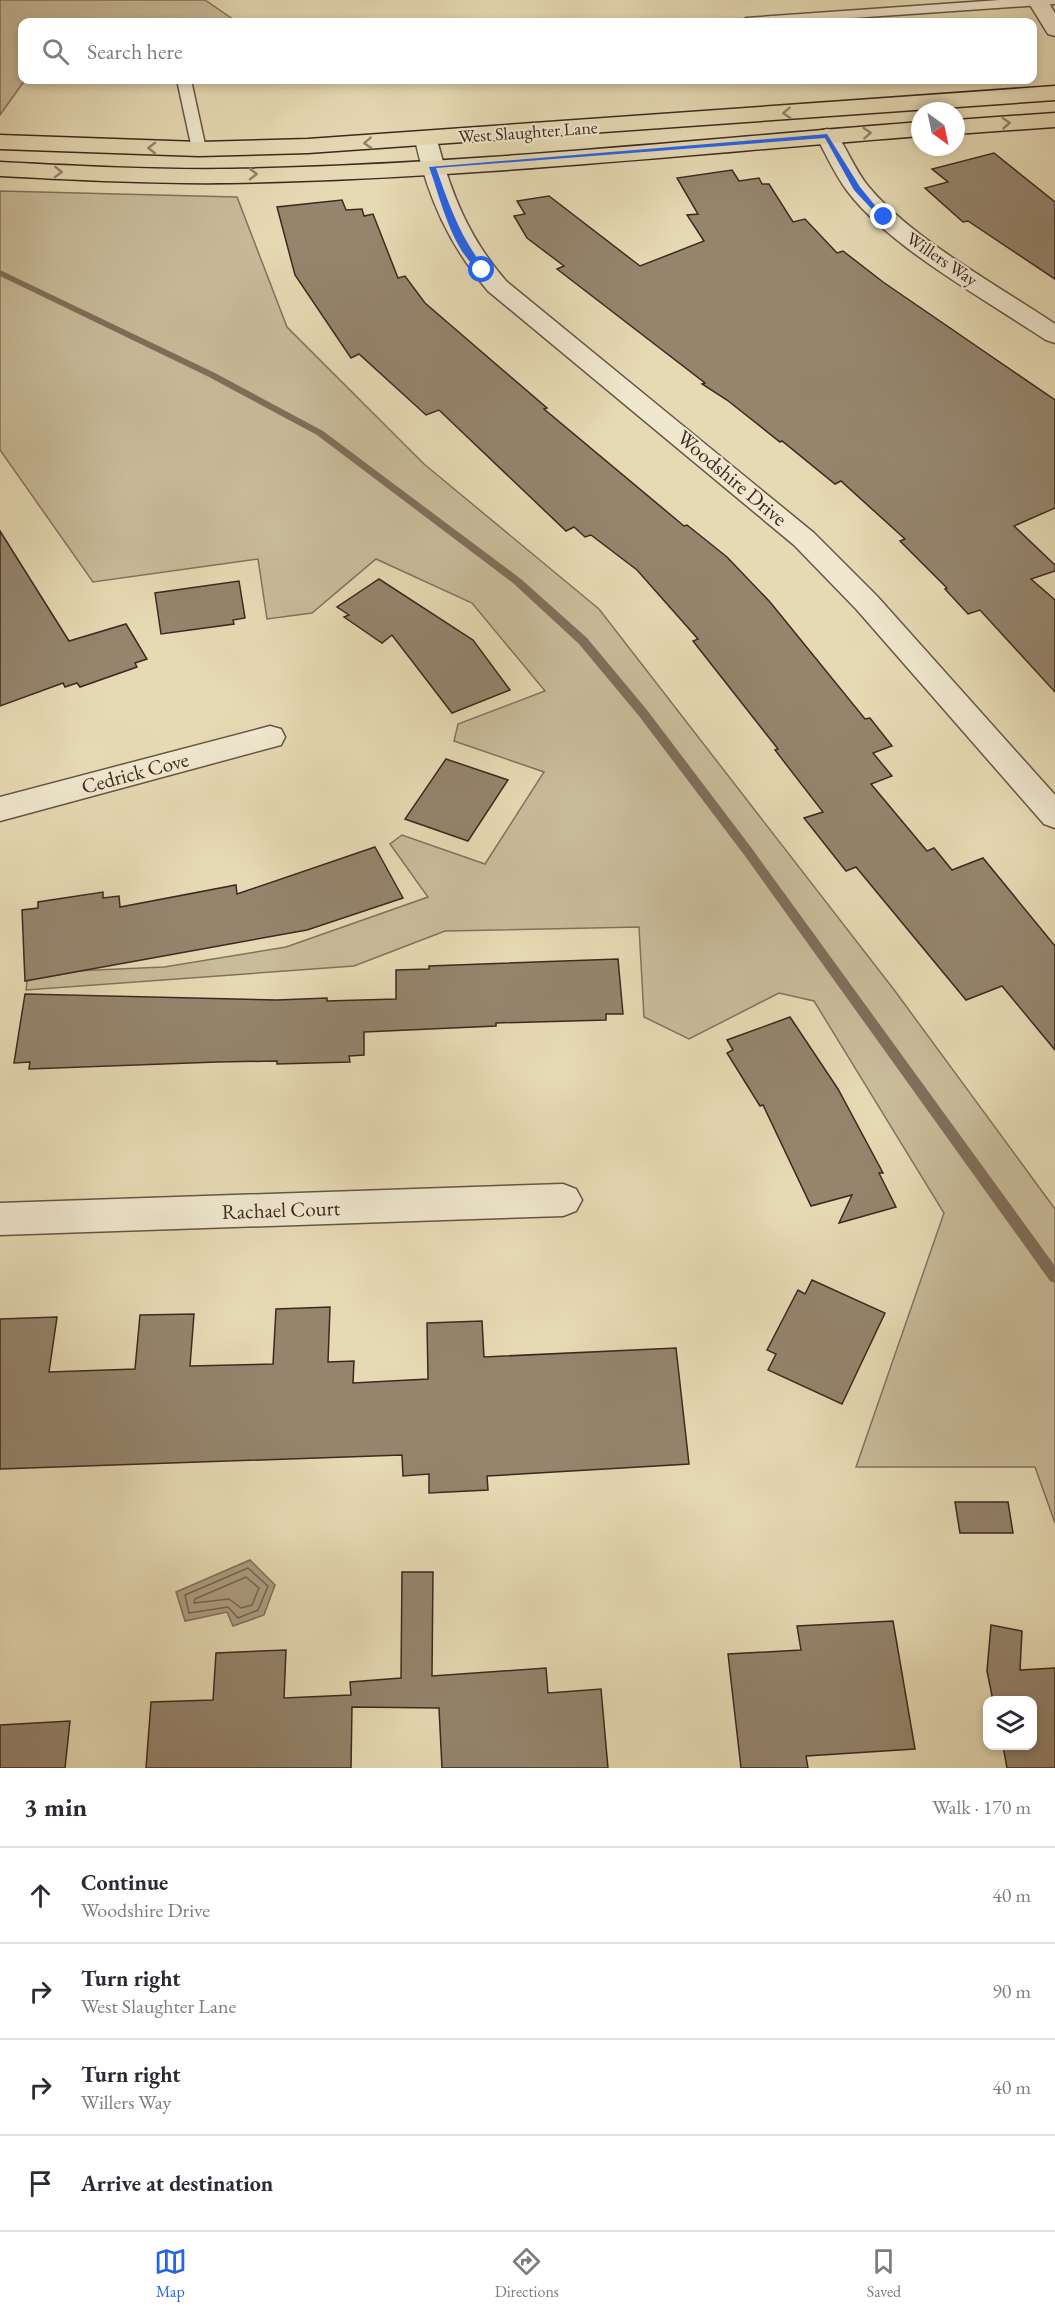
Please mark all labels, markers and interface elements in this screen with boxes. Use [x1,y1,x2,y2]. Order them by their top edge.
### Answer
search box [18,18,1037,84]
icon: search [39,35,72,68]
text: Search here [87,37,182,66]
north arrow [911,102,965,156]
one-way arrow [783,106,792,119]
street label: West Slaughter Lane [457,115,598,148]
one-way arrow [1001,117,1010,130]
one-way arrow [862,127,871,140]
one-way arrow [363,136,372,149]
one-way arrow [147,142,156,154]
one-way arrow [54,165,63,178]
one-way arrow [249,168,258,180]
route end [870,203,896,229]
street label: Willers Way [902,226,982,291]
route start [468,256,494,282]
street label: Woodshire Drive [672,424,793,532]
street label: Cedrick Cove [78,745,192,800]
street label: Rachael Court [221,1194,341,1225]
map controls [983,1696,1037,1750]
button: layers [983,1696,1037,1750]
text: 3 min [24,1790,87,1824]
text: Walk · 170 m [932,1794,1031,1820]
text: Continue [81,1868,168,1897]
icon: ahead [24,1879,57,1912]
text: 40 m [992,1882,1031,1908]
text: Woodshire Drive [81,1897,210,1923]
text: Turn right [81,1964,180,1993]
icon: right [24,1975,57,2008]
text: 90 m [992,1978,1031,2004]
text: West Slaughter Lane [81,1993,236,2019]
text: Turn right [81,2060,180,2089]
icon: right [24,2071,57,2104]
text: 40 m [992,2074,1031,2100]
text: Willers Way [81,2089,171,2115]
icon: arrive [24,2167,57,2200]
text: Arrive at destination [81,2169,273,2198]
tab: Map [154,2245,187,2302]
tab: Directions [495,2245,559,2302]
tab: Saved [867,2245,901,2302]

